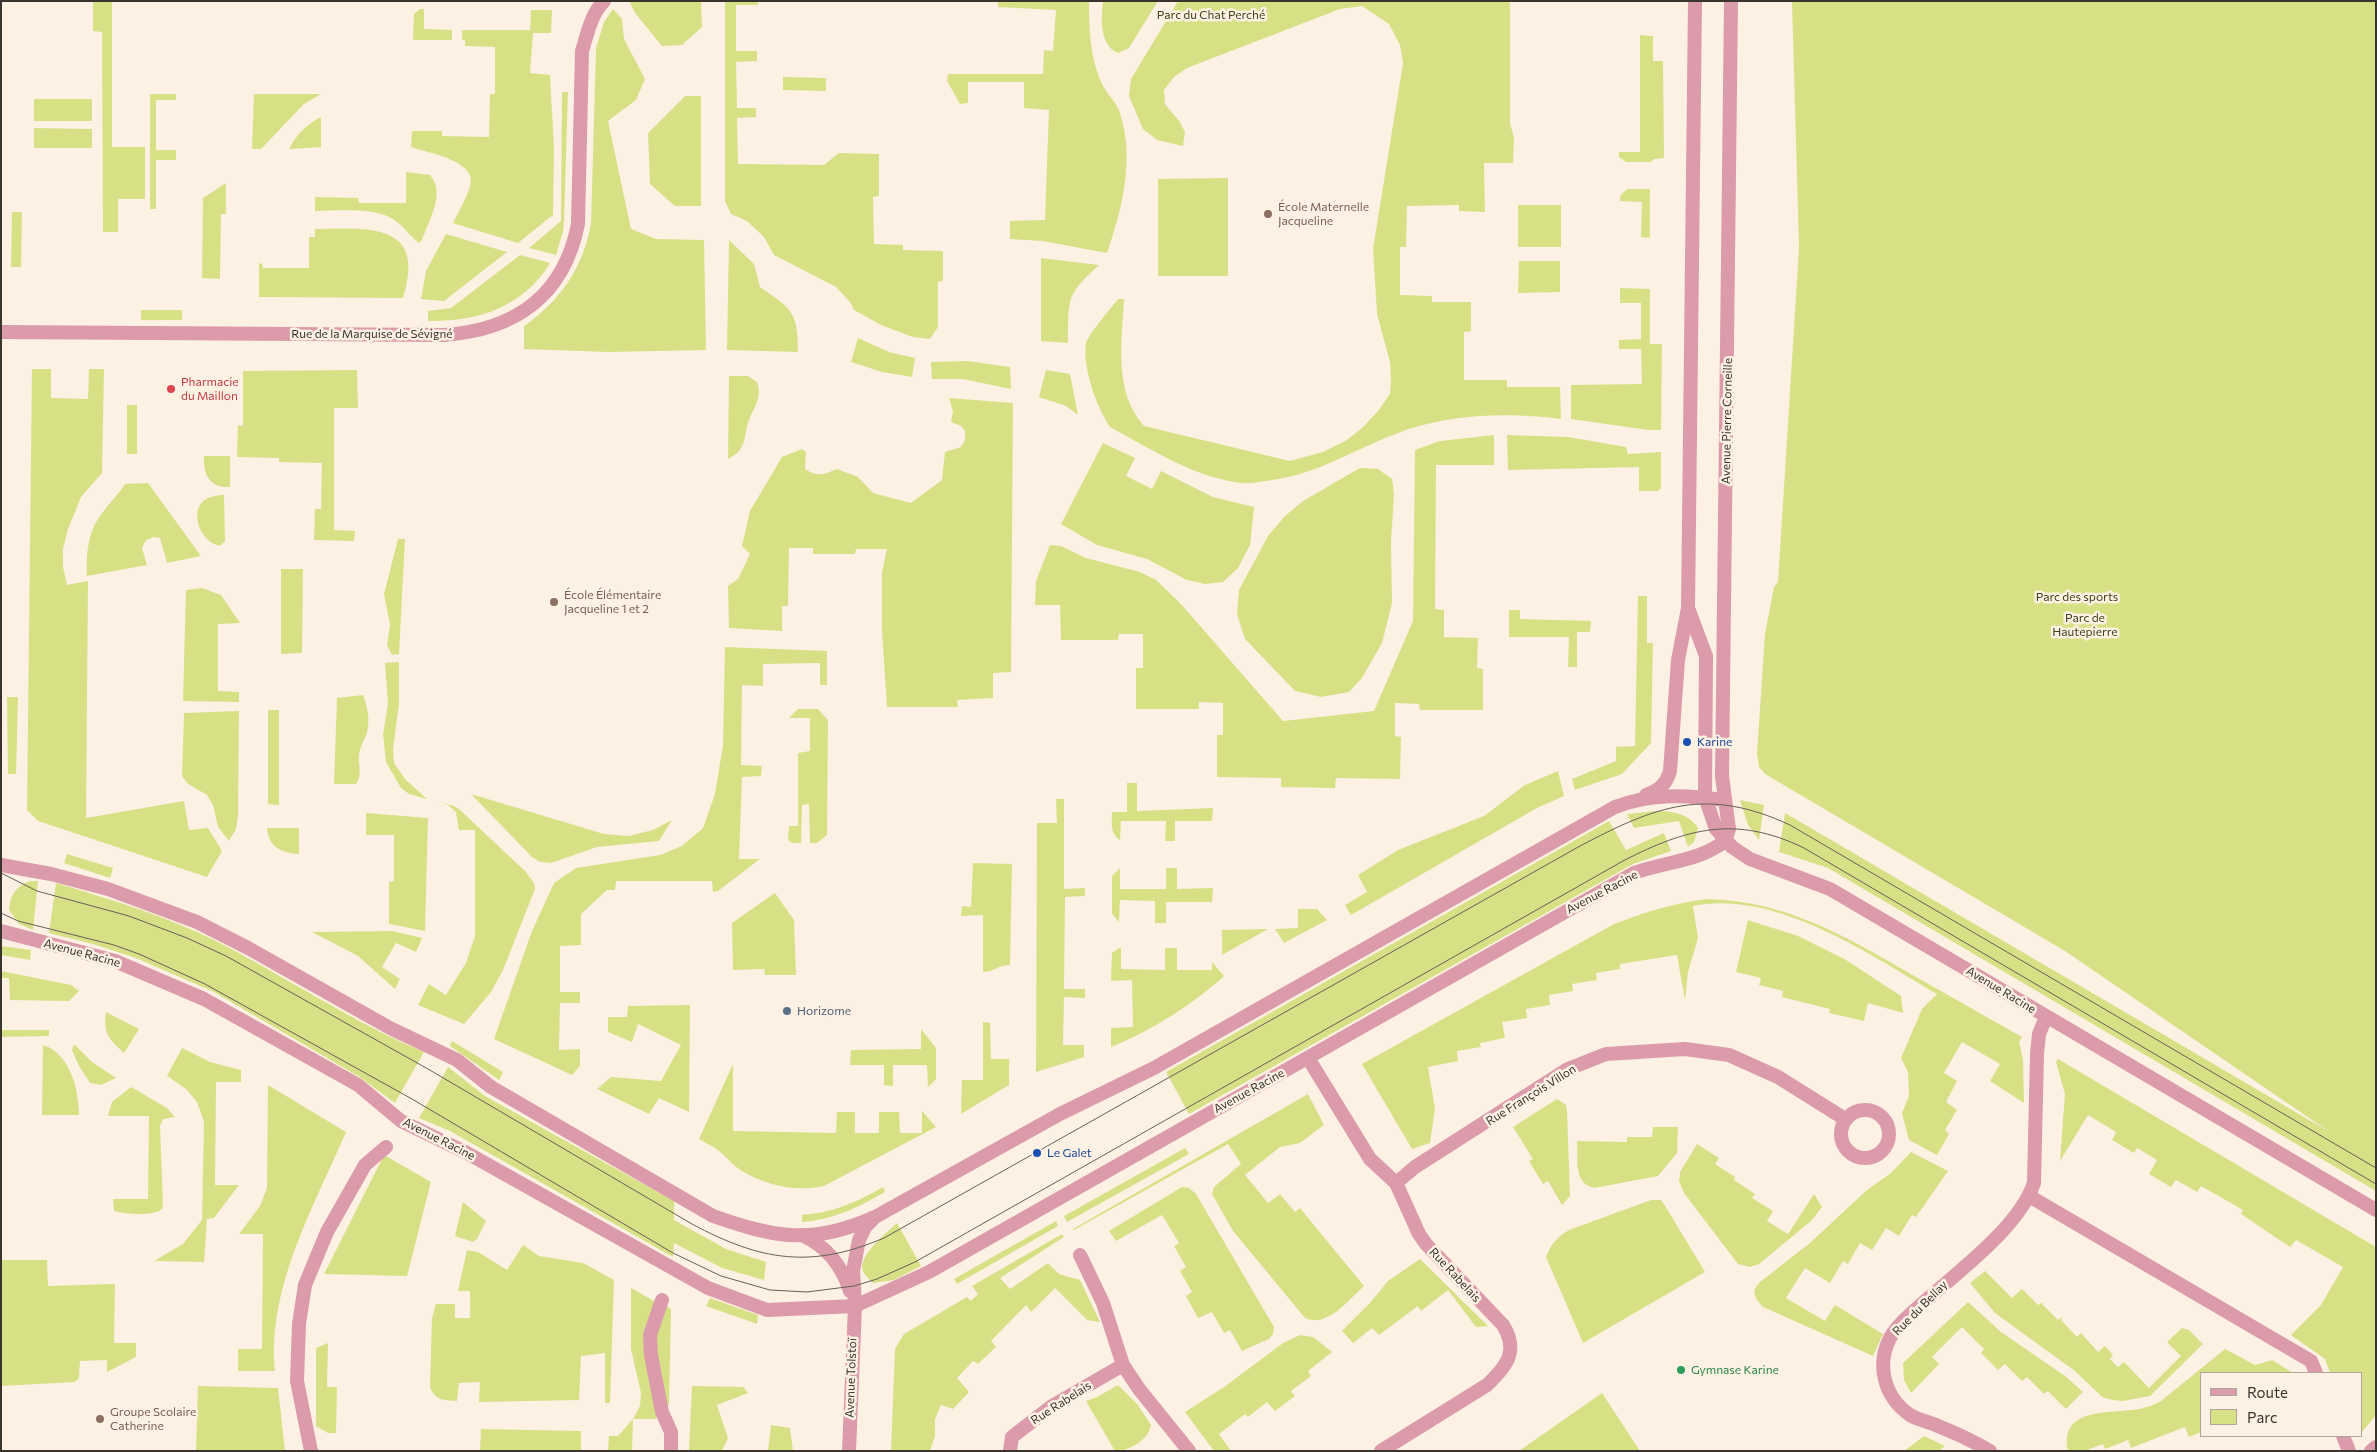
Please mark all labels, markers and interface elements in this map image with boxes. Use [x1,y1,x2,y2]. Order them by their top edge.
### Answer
park label: Parc du Chat Perché [1157,8,1265,22]
place label: École Maternelle Jacqueline [1278,200,1369,228]
marker: École Maternelle Jacqueline [1262,208,1274,220]
street label: Rue de la Marquise de Sévigné [291,327,453,341]
street label: Avenue Pierre Corneille [1719,358,1735,484]
place label: Pharmacie du Maillon [181,375,239,403]
marker: Pharmacie du Maillon [165,383,177,395]
place label: École Élémentaire Jacqueline 1 et 2 [564,588,661,616]
park label: Parc des sports [2036,590,2118,604]
marker: École Élémentaire Jacqueline 1 et 2 [548,596,560,608]
park label: Parc de Hautepierre [2052,611,2118,639]
place label: Karine [1697,735,1732,749]
marker: Karine [1681,736,1693,748]
street label: Avenue Racine [1564,867,1640,917]
street label: Avenue Racine [42,936,122,970]
street label: Avenue Racine [1964,964,2038,1016]
place label: Horizome [797,1004,851,1018]
marker: Horizome [781,1005,793,1017]
street label: Rue François Villon [1483,1062,1579,1128]
street label: Avenue Racine [1211,1066,1287,1116]
street label: Avenue Racine [401,1115,477,1163]
place label: Le Galet [1047,1146,1092,1160]
marker: Le Galet [1031,1147,1043,1159]
street label: Rue Rabelais [1426,1245,1484,1305]
street label: Rue du Bellay [1890,1278,1950,1338]
street label: Avenue Tolstoï [842,1338,860,1418]
place label: Gymnase Karine [1691,1363,1779,1377]
marker: Gymnase Karine [1675,1364,1687,1376]
legend [2200,1372,2362,1437]
street label: Rue Rabelais [1028,1378,1094,1428]
text: Route [2247,1383,2288,1401]
place label: Groupe Scolaire Catherine [110,1405,196,1433]
text: Parc [2247,1408,2277,1426]
marker: Groupe Scolaire Catherine [94,1413,106,1425]

